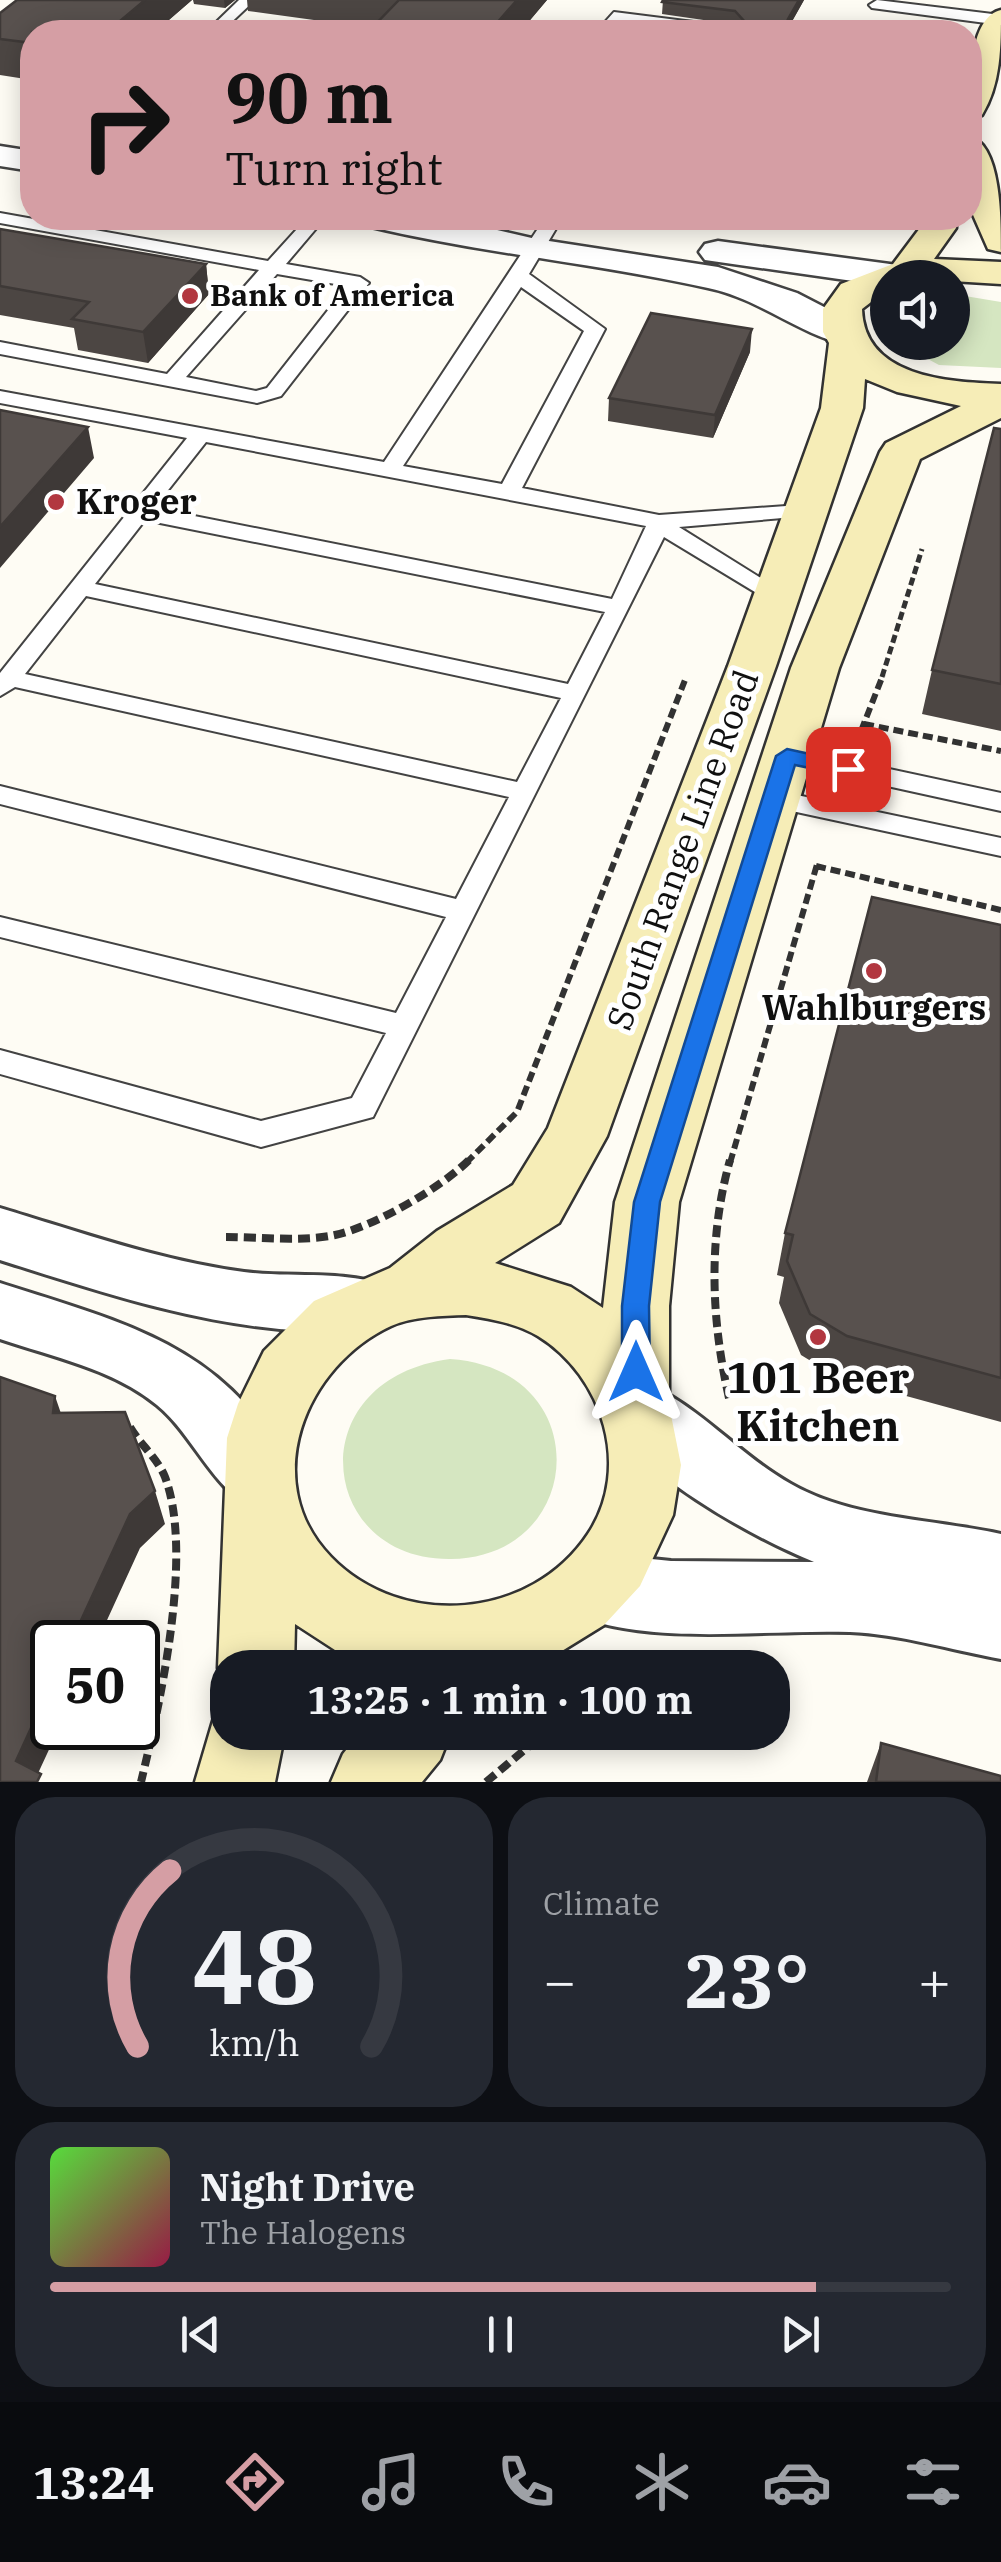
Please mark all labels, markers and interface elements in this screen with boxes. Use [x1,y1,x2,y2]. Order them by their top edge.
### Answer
text: 90 m [225,51,393,142]
icon: right [60,60,190,190]
text: Turn right [225,139,443,197]
map controls [870,260,970,360]
button: sound [870,260,970,360]
place label: Bank of America [210,275,455,314]
marker: Bank of America [179,285,201,307]
place label: Kroger [76,478,197,524]
marker: Kroger [45,491,67,513]
street label: South Range Line Road [596,663,769,1036]
pin [806,727,891,812]
icon: arrive [821,742,876,797]
marker: Wahlburgers [863,960,885,982]
place label: Wahlburgers [762,984,986,1030]
position arrow [584,1320,688,1424]
marker: 101 Beer Kitchen [807,1326,829,1348]
place label: 101 Beer Kitchen [726,1350,910,1453]
speed limit sign: 50 [30,1620,160,1750]
text: 13:25 · 1 min · 100 m [307,1675,693,1724]
text: Climate [543,1882,660,1924]
text: 48 [192,1897,316,2033]
text: 23° [684,1931,810,2029]
text: − [543,1945,576,2016]
text: + [918,1945,951,2016]
text: km/h [209,2019,299,2066]
text: Night Drive [200,2162,415,2211]
text: The Halogens [200,2211,406,2253]
icon: previous [173,2307,228,2362]
icon: pause [473,2307,528,2362]
icon: next [773,2307,828,2362]
icon: directions [220,2447,290,2517]
icon: music [356,2447,426,2517]
icon: phone [491,2447,561,2517]
icon: climate [627,2447,697,2517]
icon: car [762,2447,832,2517]
icon: filters [898,2447,968,2517]
text: 13:24 [33,2453,154,2511]

